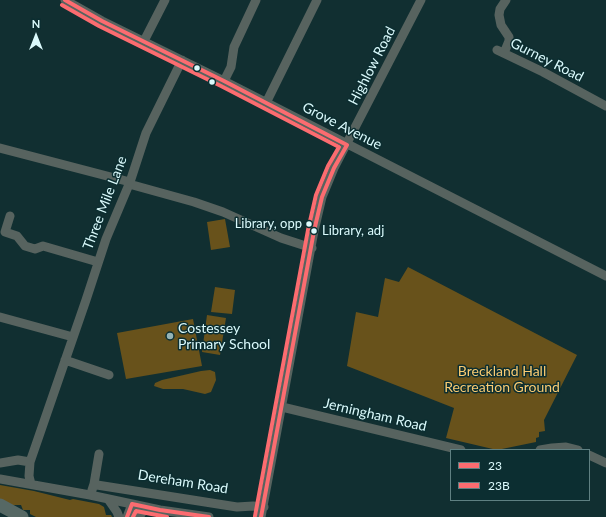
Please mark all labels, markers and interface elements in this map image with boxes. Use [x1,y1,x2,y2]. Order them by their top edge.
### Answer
north arrow [16,16,56,56]
text: N [32,17,40,30]
street label: Highlow Road [345,24,399,108]
street label: Gurney Road [508,34,586,86]
unlabelled marker [192,63,202,73]
unlabelled marker [207,77,217,87]
street label: Grove Avenue [299,99,385,153]
street label: Three Mile Lane [79,154,131,252]
place label: Library, opp [235,216,302,232]
marker: Library, opp [304,219,314,229]
place label: Library, adj [322,223,384,239]
marker: Library, adj [309,226,319,236]
place label: Costessey Primary School [178,320,270,352]
marker: Costessey Primary School [165,331,175,341]
park label: Breckland Hall Recreation Ground [444,363,560,396]
street label: Jerningham Road [322,395,428,435]
legend [450,449,590,501]
text: 23 [488,458,502,473]
street label: Dereham Road [137,467,229,497]
text: 23B [488,478,510,493]

